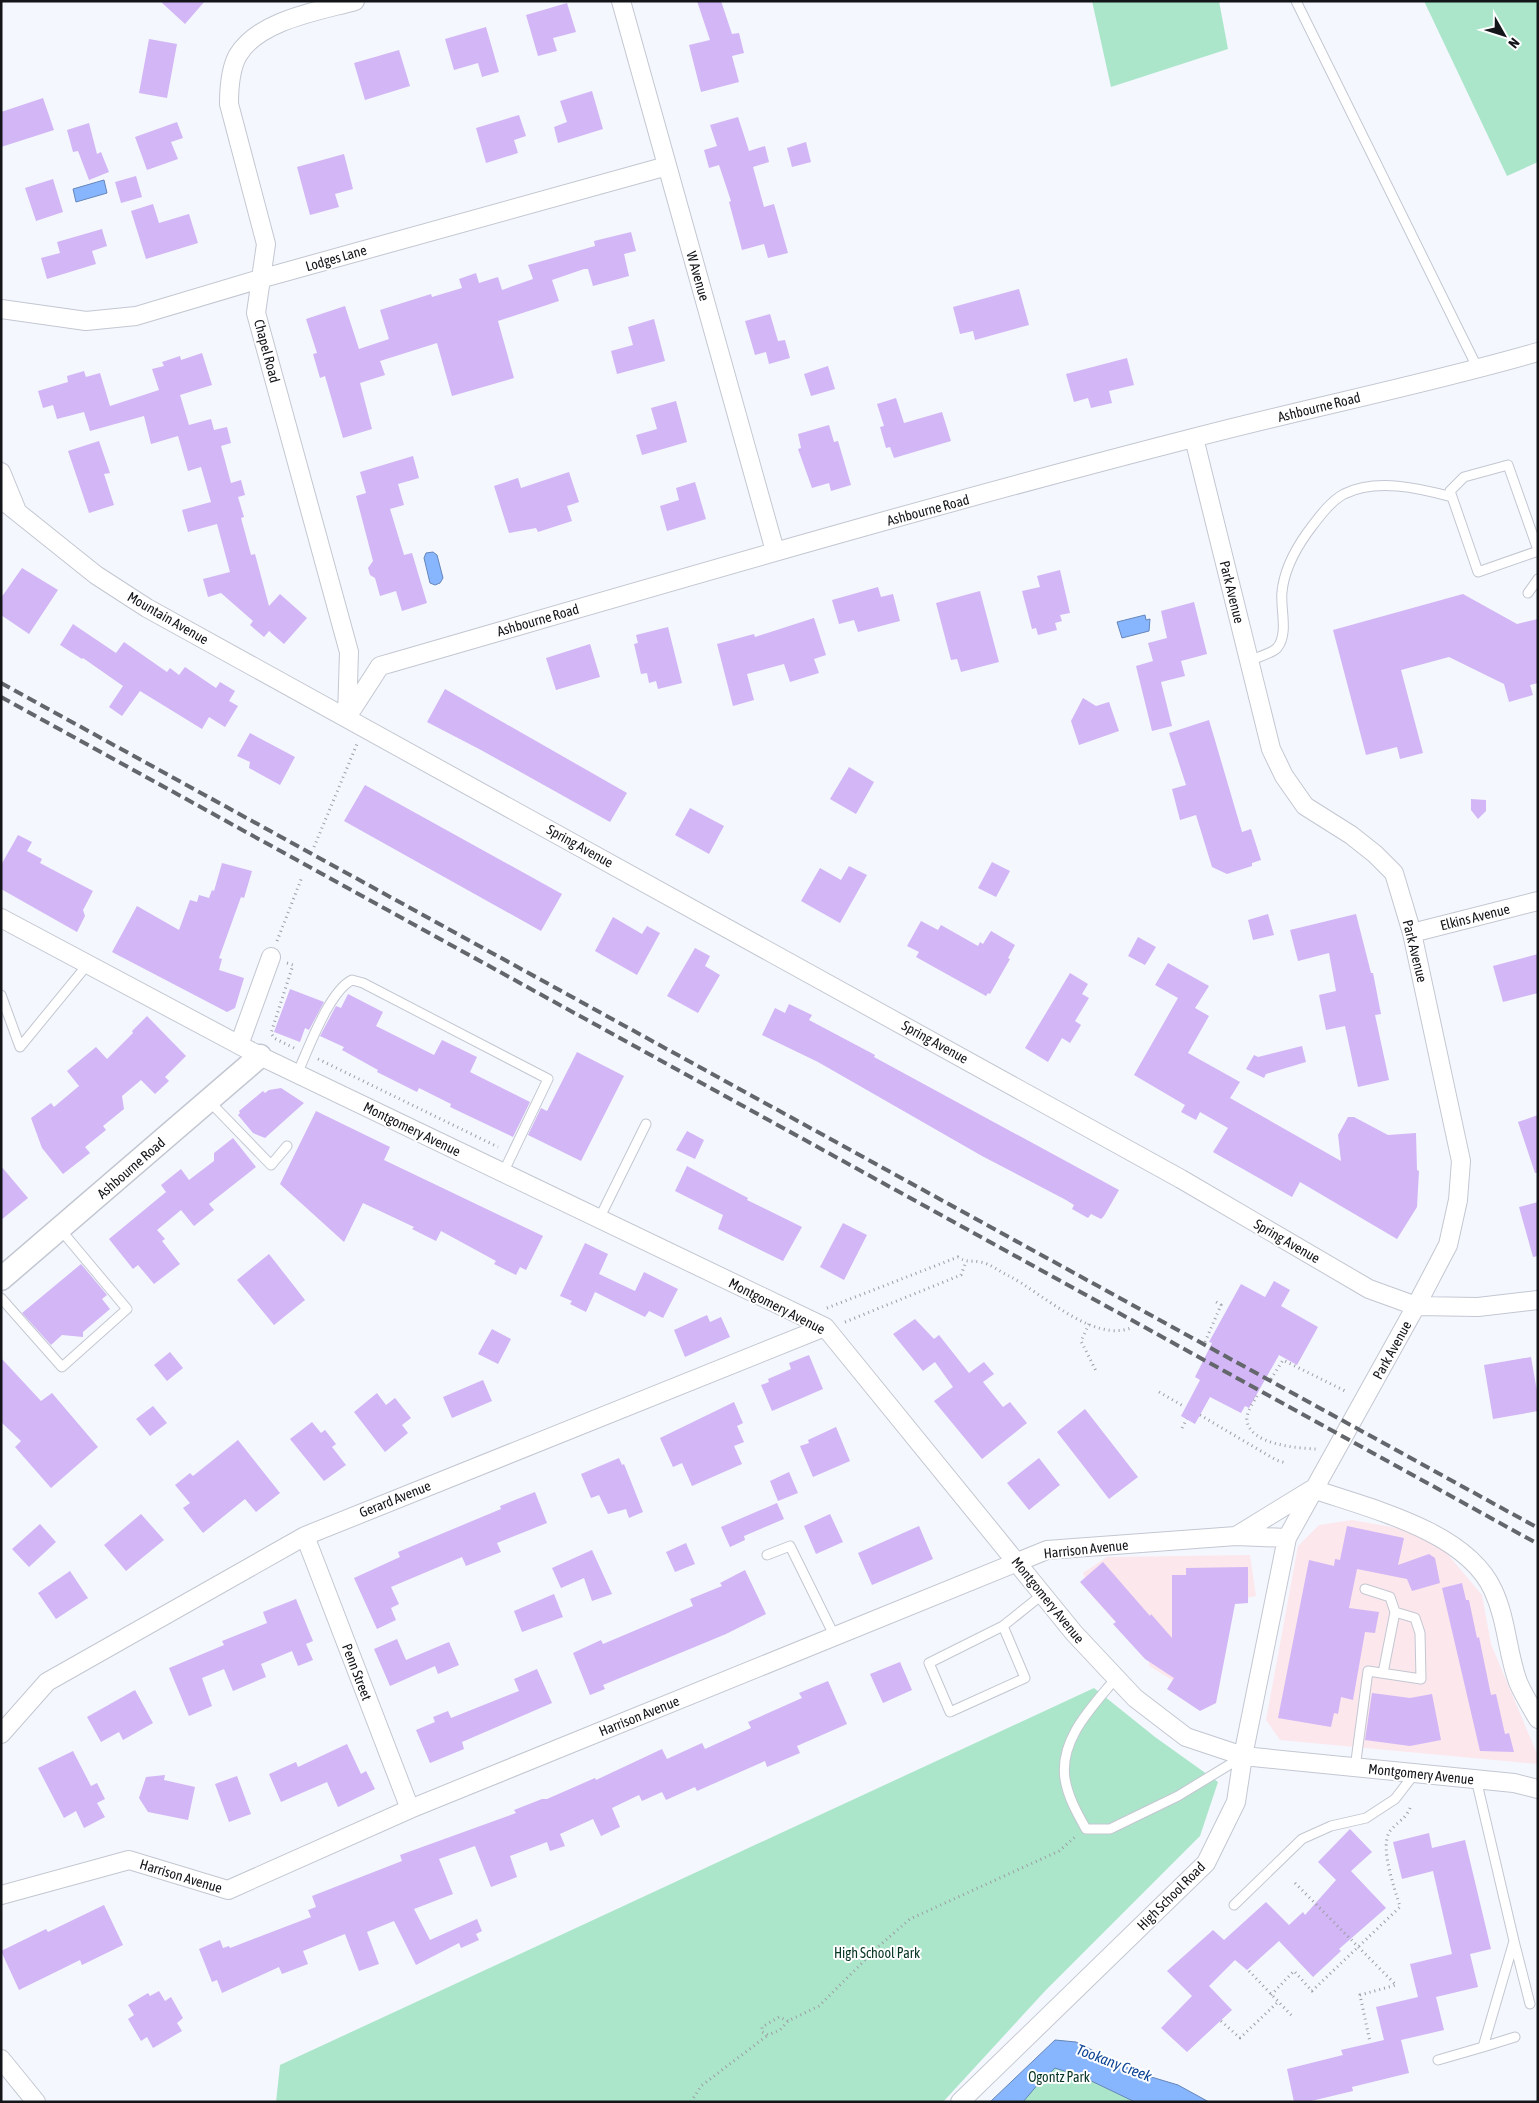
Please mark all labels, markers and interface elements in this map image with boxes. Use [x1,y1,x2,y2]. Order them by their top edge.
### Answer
north arrow [1479,10,1529,60]
text: N [1505,35,1523,51]
street label: Lodges Lane [304,242,368,274]
street label: W Avenue [683,249,713,303]
street label: Chapel Road [251,318,283,384]
street label: Ashbourne Road [1276,389,1362,425]
street label: Ashbourne Road [885,491,971,529]
street label: Park Avenue [1216,559,1248,625]
street label: Mountain Avenue [125,588,211,648]
street label: Ashbourne Road [495,601,581,639]
street label: Spring Avenue [544,821,616,871]
street label: Elkins Avenue [1439,901,1511,933]
street label: Park Avenue [1399,918,1431,984]
street label: Spring Avenue [899,1017,971,1067]
street label: Montgomery Avenue [361,1099,463,1159]
street label: Ashbourne Road [94,1134,168,1202]
street label: Spring Avenue [1251,1216,1323,1266]
street label: Montgomery Avenue [726,1275,828,1337]
street label: Park Avenue [1369,1318,1415,1382]
street label: Gerard Avenue [357,1477,433,1521]
street label: Harrison Avenue [1043,1537,1129,1561]
street label: Montgomery Avenue [1008,1554,1088,1646]
street label: Penn Street [339,1641,375,1703]
street label: Harrison Avenue [597,1693,681,1739]
street label: Montgomery Avenue [1367,1760,1475,1788]
street label: Harrison Avenue [138,1856,224,1896]
street label: High School Road [1134,1859,1208,1933]
park label: High School Park [834,1945,920,1961]
water label: Tookany Creek [1074,2040,1155,2085]
park label: Ogontz Park [1028,2069,1090,2085]

